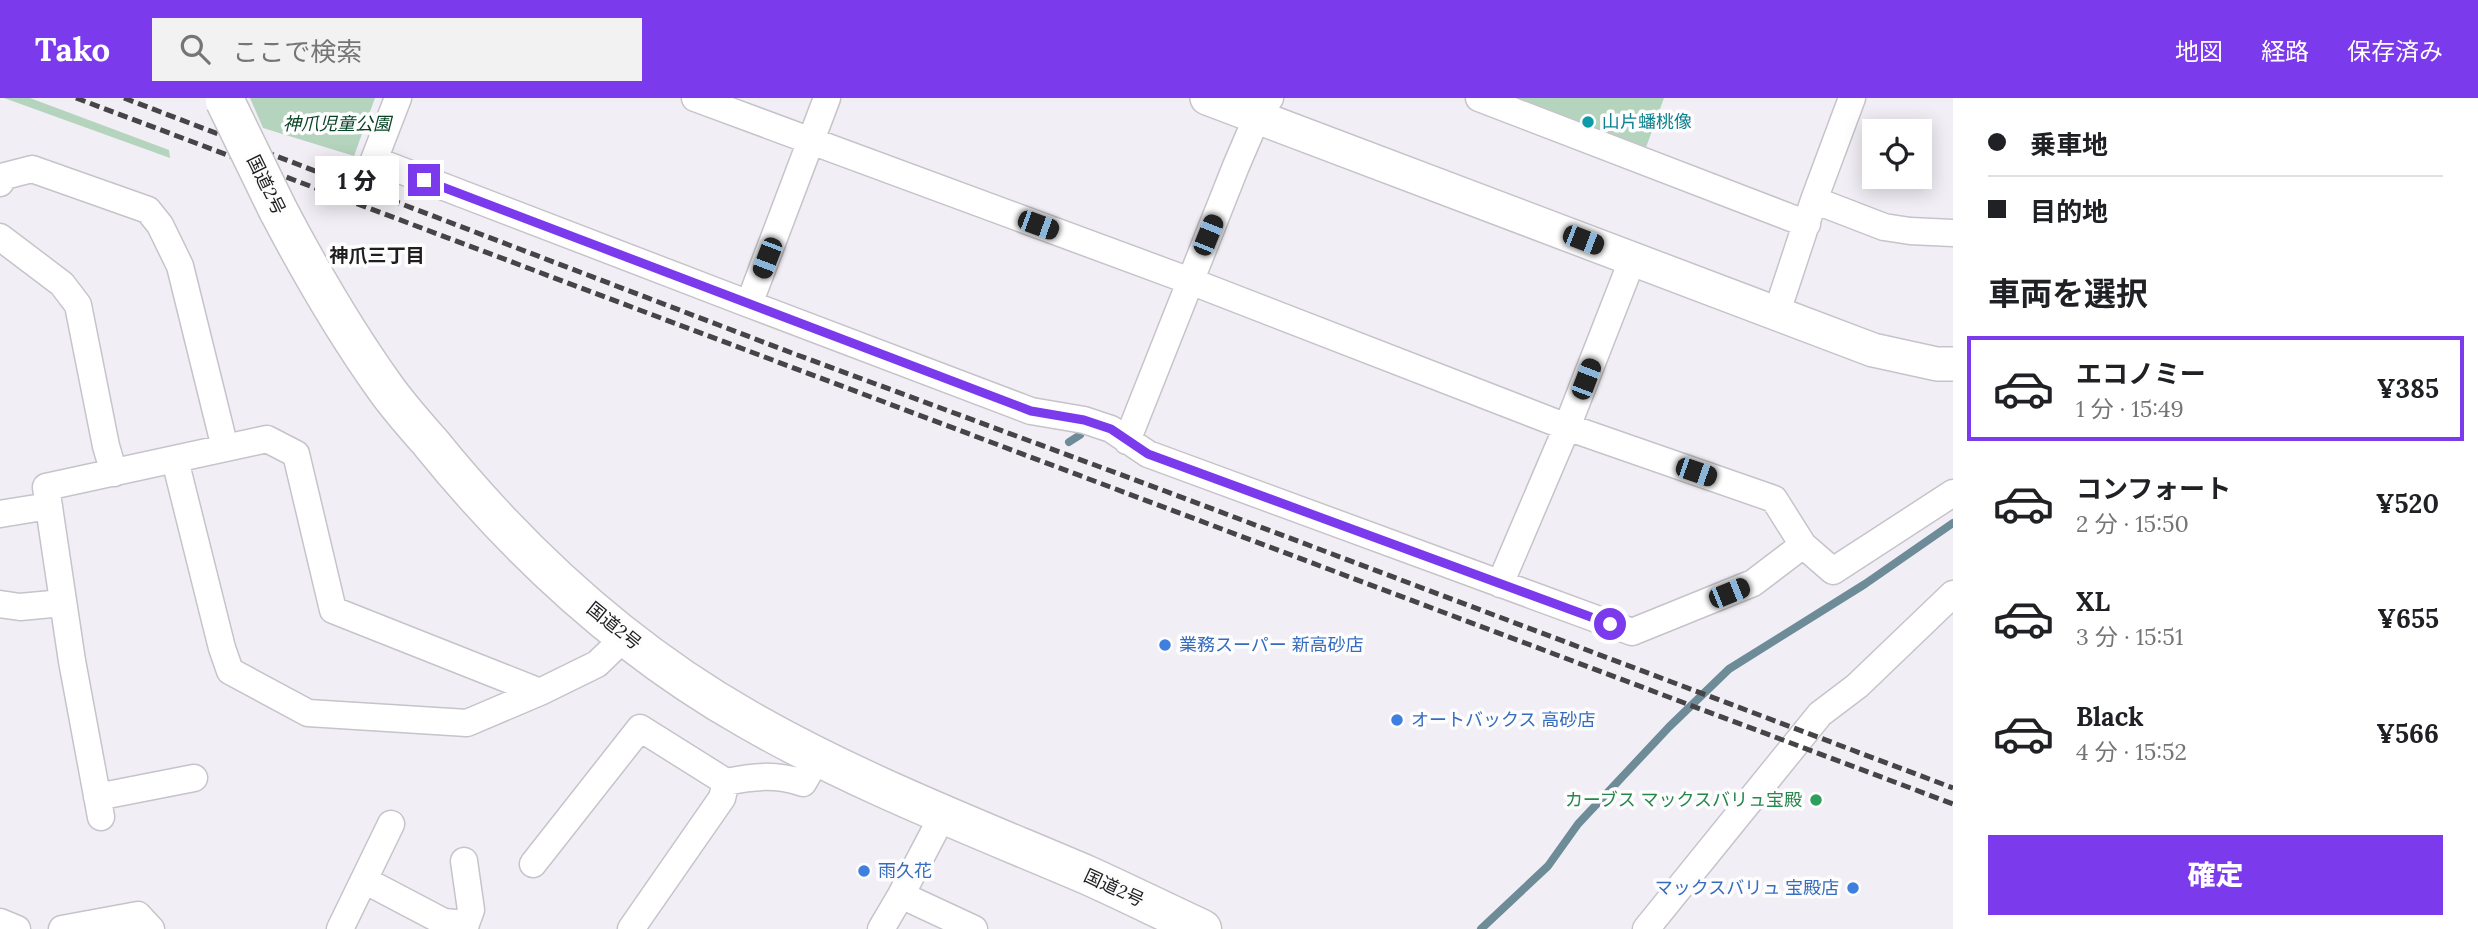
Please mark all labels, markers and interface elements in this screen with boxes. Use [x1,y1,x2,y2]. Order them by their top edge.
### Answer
search box [152,18,642,81]
text: Tako [35,28,110,70]
icon: search [176,30,214,68]
text: ここで検索 [232,35,362,68]
text: 地図 [2175,36,2223,67]
text: 経路 [2261,36,2309,67]
text: 保存済み [2347,36,2443,67]
place label: 山片蟠桃像 [1602,110,1692,133]
park label: 神爪児童公園 [283,112,394,135]
marker: 山片蟠桃像 [1580,114,1596,130]
map controls [1862,119,1932,189]
button: locate [1862,119,1932,189]
text: 乗車地 [2030,128,2108,161]
street label: 国道2号 [242,151,291,218]
callout: 1 分 [316,155,400,204]
route end [408,164,440,196]
text: 1 分 [338,166,376,195]
text: 目的地 [2030,195,2108,228]
car [1015,208,1062,242]
car [1191,212,1226,258]
car [1560,223,1607,257]
car [750,235,785,281]
district label: 神爪三丁目 [329,243,425,267]
text: 車両を選択 [1988,273,2148,314]
car [1569,356,1604,402]
icon: car [1992,357,2055,420]
text: エコノミー [2076,357,2206,390]
text: ¥385 [2377,372,2439,405]
text: 1 分 · 15:49 [2076,394,2184,423]
car [1673,455,1720,489]
icon: car [1992,472,2055,535]
text: コンフォート [2076,472,2231,505]
text: ¥520 [2376,487,2439,520]
text: 2 分 · 15:50 [2076,509,2189,538]
car [1706,575,1753,611]
text: XL [2076,585,2110,618]
icon: car [1992,587,2055,650]
street label: 国道2号 [582,597,646,655]
text: ¥655 [2377,602,2439,635]
route start [1594,608,1626,640]
text: 3 分 · 15:51 [2076,622,2183,651]
place label: 業務スーパー 新高砂店 [1179,633,1364,656]
marker: 業務スーパー 新高砂店 [1157,637,1173,653]
text: Black [2076,700,2144,733]
icon: car [1992,702,2055,765]
place label: オートバックス 高砂店 [1411,708,1595,731]
marker: オートバックス 高砂店 [1389,712,1405,728]
text: ¥566 [2376,717,2439,750]
text: 4 分 · 15:52 [2076,737,2187,766]
place label: カーブス マックスバリュ宝殿 [1565,788,1802,811]
marker: カーブス マックスバリュ宝殿 [1808,792,1824,808]
button: 確定 [1988,835,2443,915]
place label: 雨久花 [878,859,932,882]
marker: 雨久花 [856,863,872,879]
street label: 国道2号 [1080,864,1148,911]
place label: マックスバリュ 宝殿店 [1655,876,1839,899]
marker: マックスバリュ 宝殿店 [1845,880,1861,896]

